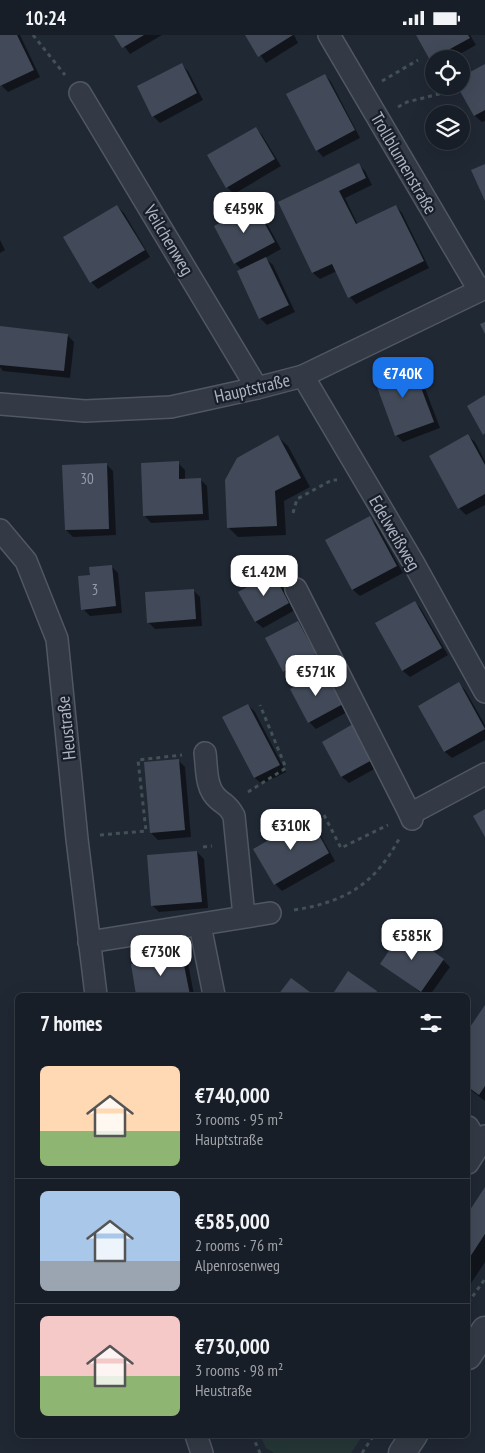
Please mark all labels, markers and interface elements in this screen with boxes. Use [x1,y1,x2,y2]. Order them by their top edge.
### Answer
text: 10:24 [25,6,66,30]
map controls [425,50,470,150]
button: locate [425,50,470,95]
button: layers [425,105,470,150]
street label: Trollblumenstraße [366,108,442,218]
pin: €459K [209,191,279,234]
text: €459K [225,198,263,218]
street label: Veilchenweg [138,200,199,279]
pin: €740K [368,357,438,399]
text: €740K [384,363,422,383]
street label: Hauptstraße [212,368,292,408]
house number: 30 [80,469,94,488]
street label: Edelweißweg [364,491,426,575]
pin: €1.42M [223,555,305,597]
text: €1.42M [242,561,286,581]
house number: 3 [92,580,98,599]
pin: €571K [281,655,351,697]
text: €571K [297,661,335,681]
street label: Heustraße [51,695,81,761]
pin: €310K [256,809,326,851]
text: €310K [272,815,310,835]
pin: €585K [377,919,447,961]
text: €585K [393,925,431,945]
pin: €730K [126,935,196,977]
text: €730K [142,941,180,961]
icon: filters [417,1009,445,1037]
text: 7 homes [40,1010,102,1037]
text: €740,000 [195,1082,270,1109]
icon: home [80,1086,140,1146]
text: 3 rooms · 95 m² [195,1109,283,1129]
text: Hauptstraße [195,1129,263,1149]
text: €585,000 [195,1208,270,1235]
icon: home [80,1211,140,1271]
text: 2 rooms · 76 m² [195,1235,283,1255]
text: Alpenrosenweg [195,1255,280,1275]
text: €730,000 [195,1333,270,1360]
icon: home [80,1336,140,1396]
text: 3 rooms · 98 m² [195,1360,283,1380]
text: Heustraße [195,1380,252,1400]

